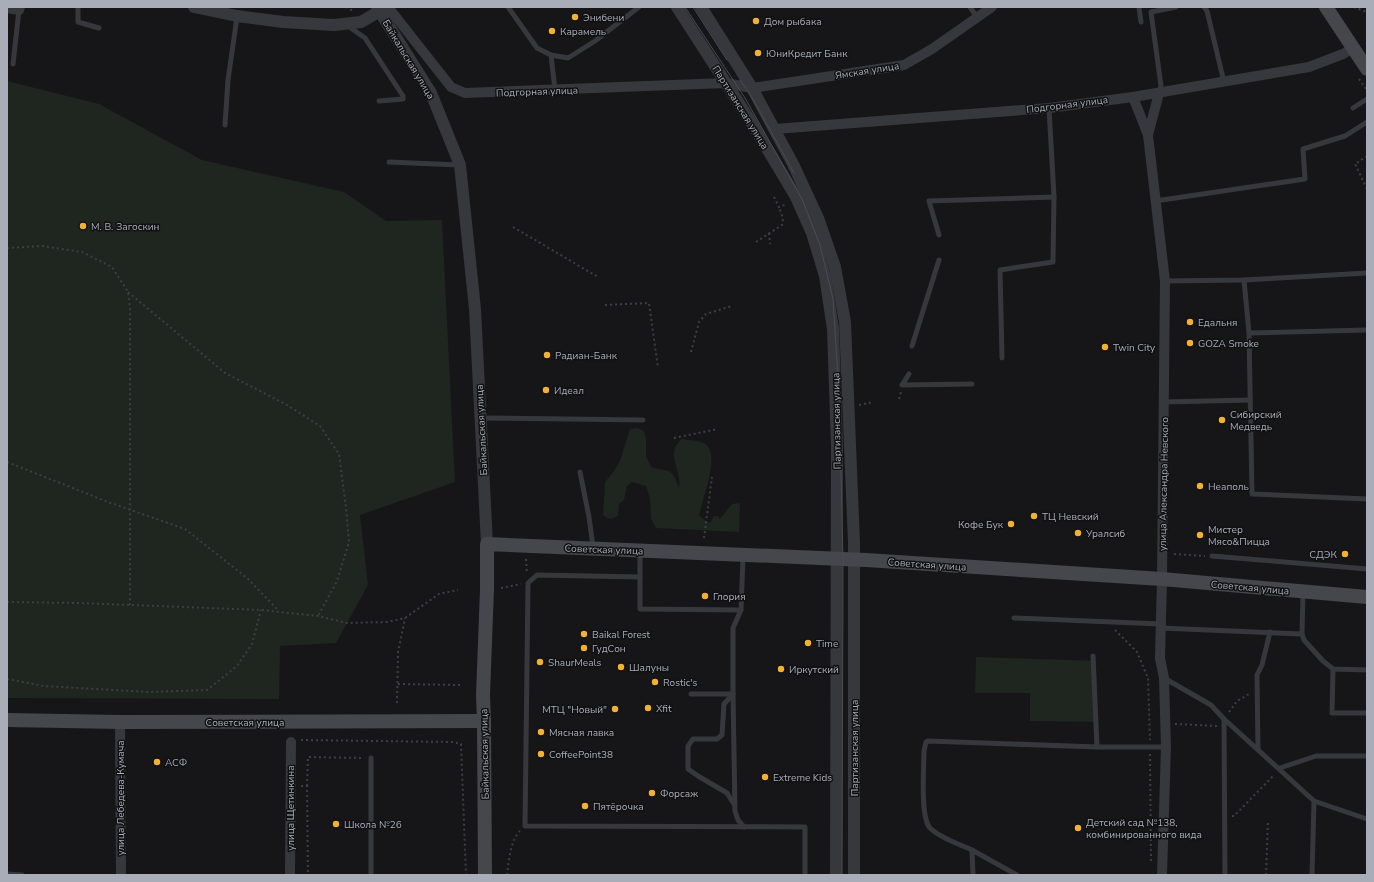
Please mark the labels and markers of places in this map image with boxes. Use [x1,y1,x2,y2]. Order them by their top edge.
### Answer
place label: Энибени [583,11,624,25]
marker: Энибени [570,12,580,22]
place label: Дом рыбака [764,15,822,29]
marker: Дом рыбака [751,16,761,26]
place label: Карамель [560,25,606,39]
marker: Карамель [547,26,557,36]
place label: ЮниКредит Банк [766,47,848,61]
marker: ЮниКредит Банк [753,48,763,58]
place label: М. В. Загоскин [91,220,160,234]
marker: М. В. Загоскин [78,221,88,231]
place label: Едальня [1198,316,1238,330]
marker: Едальня [1185,317,1195,327]
place label: GOZA Smoke [1198,337,1259,351]
marker: GOZA Smoke [1185,338,1195,348]
place label: Twin Сity [1113,341,1156,355]
marker: Twin Сity [1100,342,1110,352]
place label: Радиан-Банк [555,349,618,363]
marker: Радиан-Банк [542,350,552,360]
place label: Идеал [554,384,584,398]
marker: Идеал [541,385,551,395]
place label: Сибирский Медведь [1230,408,1282,434]
marker: Сибирский Медведь [1217,415,1227,425]
place label: Неаполь [1208,480,1249,494]
marker: Неаполь [1195,481,1205,491]
place label: ТЦ Невский [1042,510,1099,524]
marker: ТЦ Невский [1029,511,1039,521]
place label: Кофе Бук [958,518,1004,532]
marker: Кофе Бук [1006,519,1016,529]
place label: Мистер Мясо&Пицца [1208,523,1270,549]
place label: Уралсиб [1085,527,1126,541]
marker: Уралсиб [1073,528,1083,538]
marker: Мистер Мясо&Пицца [1195,530,1205,540]
place label: СДЭК [1309,548,1338,562]
marker: СДЭК [1340,549,1350,559]
place label: Глория [713,590,746,604]
marker: Глория [700,591,710,601]
place label: Baikal Forest [592,628,651,642]
marker: Baikal Forest [579,629,589,639]
place label: Time [816,637,838,651]
marker: Time [803,638,813,648]
place label: ГудСон [592,642,626,656]
marker: ГудСон [579,643,589,653]
place label: ShaurMeals [548,656,601,670]
marker: ShaurMeals [535,657,545,667]
place label: Шалуны [629,661,669,675]
marker: Шалуны [616,662,626,672]
place label: Иркутский [789,663,839,677]
marker: Иркутский [776,664,786,674]
place label: Rostic's [663,676,698,690]
marker: Rostic's [650,677,660,687]
place label: Xfit [656,702,672,716]
place label: МТЦ "Новый" [542,703,607,717]
marker: Xfit [643,703,653,713]
marker: МТЦ "Новый" [610,704,620,714]
place label: Мясная лавка [549,726,614,740]
marker: Мясная лавка [536,727,546,737]
place label: CoffeePoint38 [549,748,613,762]
marker: CoffeePoint38 [536,749,546,759]
place label: АСФ [165,756,187,770]
marker: АСФ [152,757,162,767]
place label: Extreme Kids [773,771,832,785]
marker: Extreme Kids [760,772,770,782]
place label: Форсаж [660,787,698,801]
marker: Форсаж [647,788,657,798]
place label: Пятёрочка [593,800,644,814]
marker: Пятёрочка [580,801,590,811]
place label: Детский сад №138, комбинированного вида [1086,816,1202,842]
place label: Школа №26 [344,818,402,832]
marker: Школа №26 [331,819,341,829]
marker: Детский сад №138, комбинированного вида [1073,823,1083,833]

